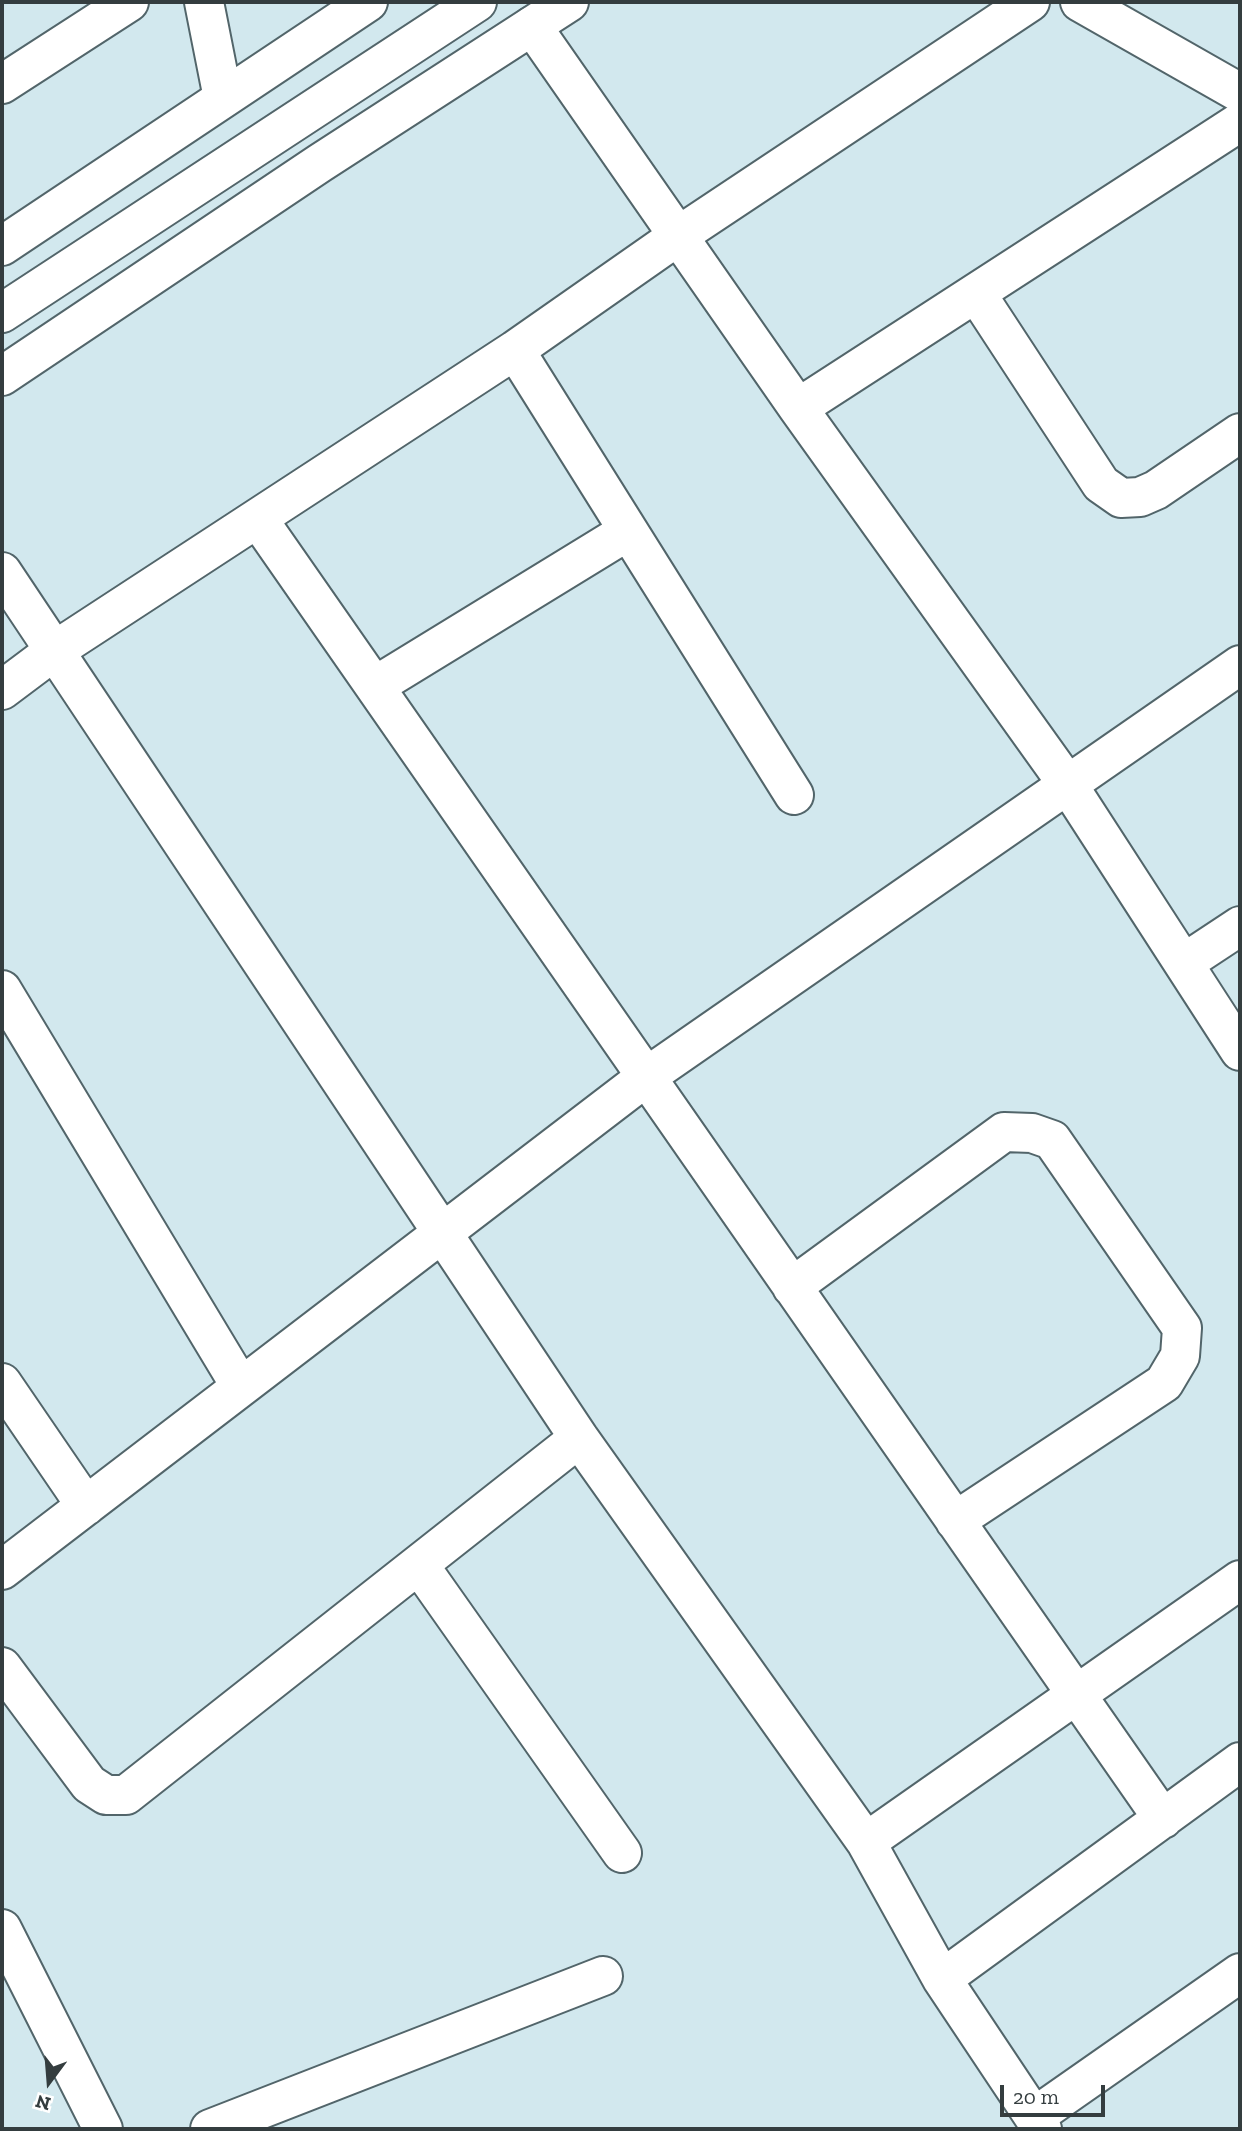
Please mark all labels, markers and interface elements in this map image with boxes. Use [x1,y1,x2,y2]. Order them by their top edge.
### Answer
north arrow [14,2047,84,2117]
scale bar [1004,2072,1109,2116]
text: 20 m [1013,2084,1059,2109]
text: N [33,2090,53,2116]

